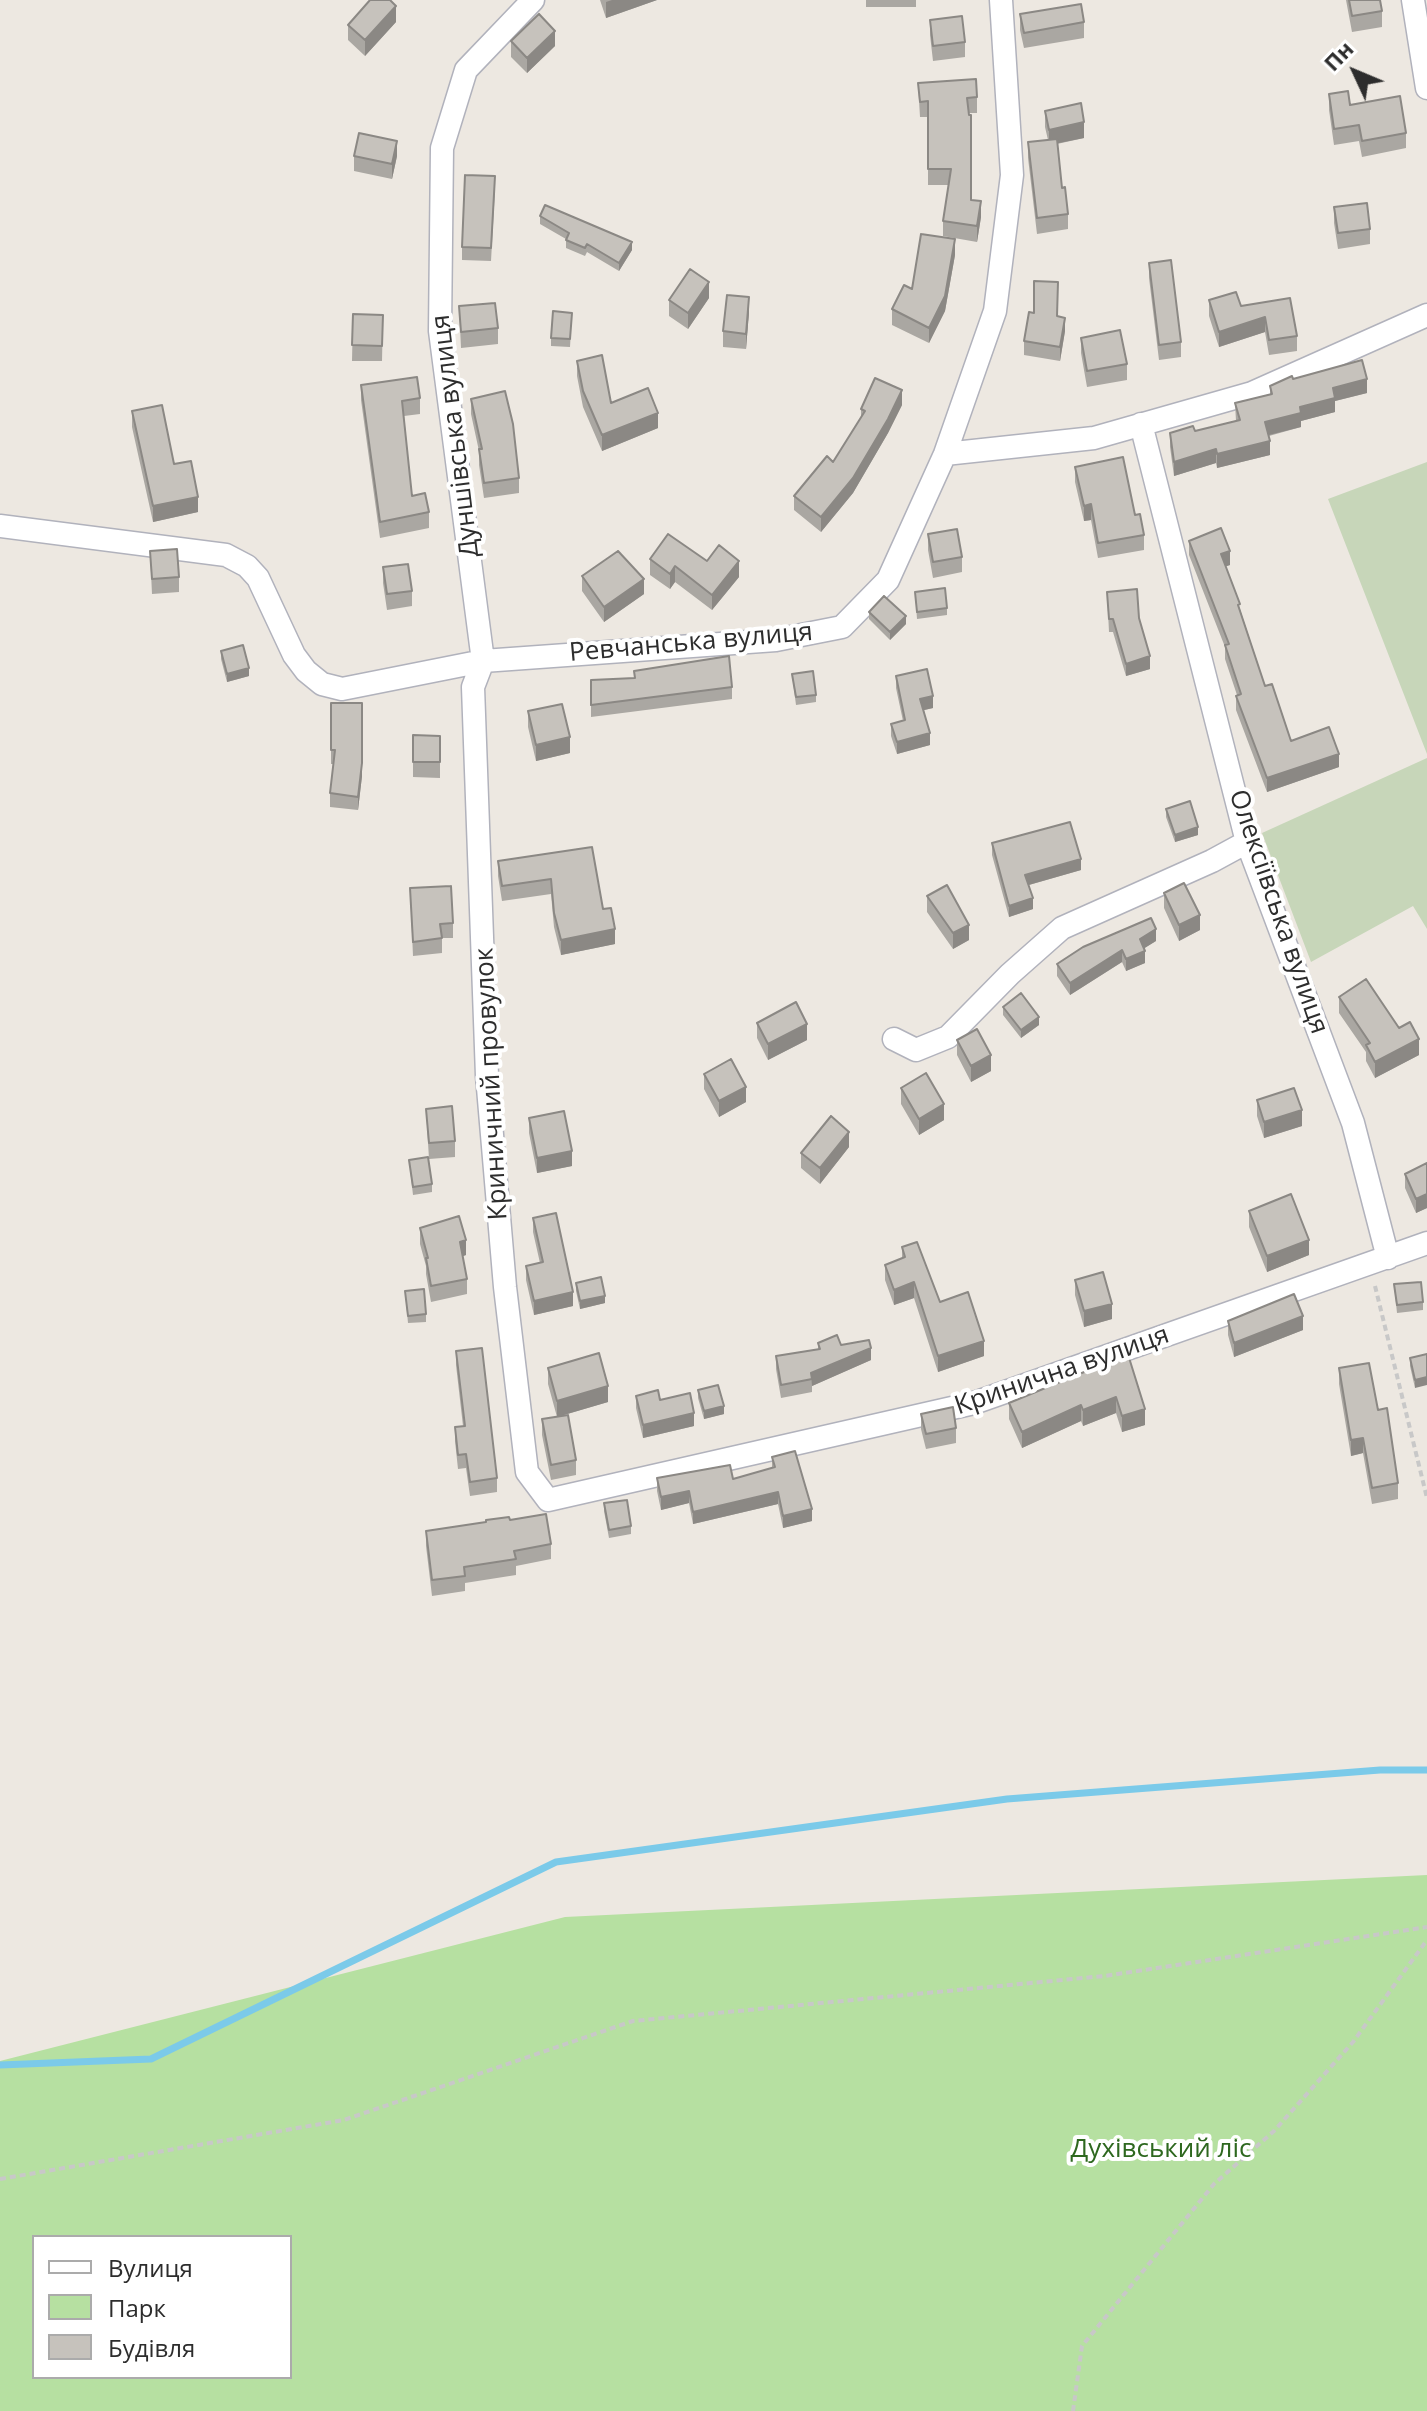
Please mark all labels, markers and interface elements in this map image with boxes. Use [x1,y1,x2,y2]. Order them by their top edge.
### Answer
north arrow [1315,32,1395,112]
text: Пн [1316,34,1359,77]
street label: Дуншівська вулиця [426,313,486,559]
street label: Ревчанська вулиця [568,617,814,669]
street label: Олексіївська вулиця [1222,786,1334,1038]
street label: Криничний провулок [469,947,515,1221]
street label: Кринична вулиця [951,1320,1173,1422]
park label: Духівський ліс [1071,2134,1251,2166]
legend [32,2235,292,2379]
text: Вулиця [108,2251,193,2284]
text: Парк [108,2291,166,2324]
text: Будівля [108,2331,195,2364]

